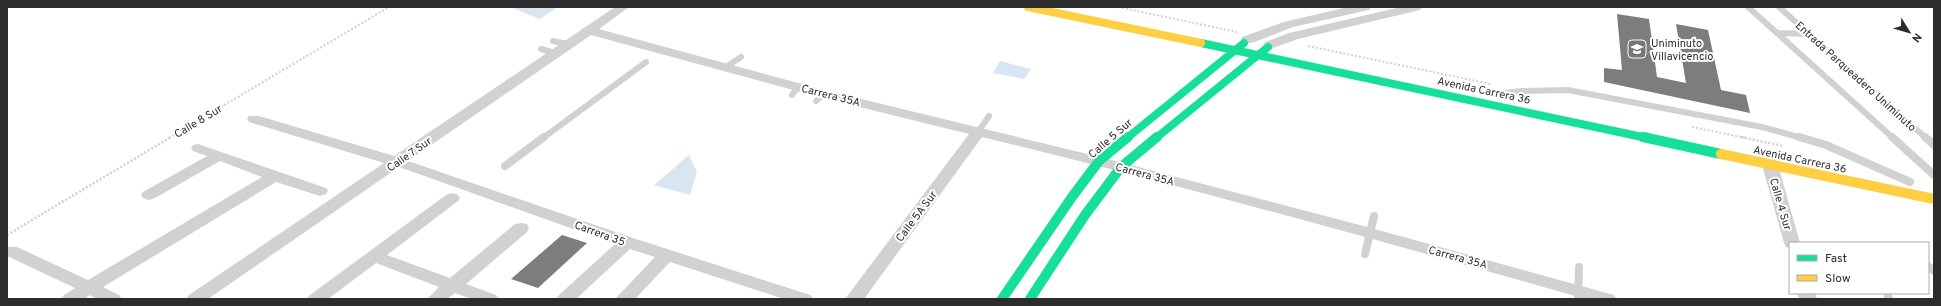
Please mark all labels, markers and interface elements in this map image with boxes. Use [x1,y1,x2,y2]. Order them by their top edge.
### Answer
north arrow [1889,12,1929,52]
street label: Entrada Parqueadero Uniminuto [1792,19,1919,135]
text: N [1908,30,1924,45]
place label: Uniminuto Villavicencio [1651,37,1713,64]
school or university icon: Uniminuto Villavicencio [1626,38,1648,60]
street label: Avenida Carrera 36 [1436,74,1532,108]
street label: Carrera 35A [800,82,862,110]
street label: Calle 8 Sur [172,102,226,142]
street label: Calle 5 Sur [1086,115,1136,162]
street label: Calle 7 Sur [384,134,435,175]
street label: Avenida Carrera 36 [1752,143,1848,177]
street label: Carrera 35A [1114,160,1176,190]
street label: Calle 4 Sur [1766,177,1794,233]
street label: Calle 5A Sur [893,188,941,245]
street label: Carrera 35 [572,218,627,250]
legend [1789,242,1929,294]
street label: Carrera 35A [1427,243,1489,273]
text: Fast [1825,251,1847,267]
text: Slow [1825,271,1851,287]

